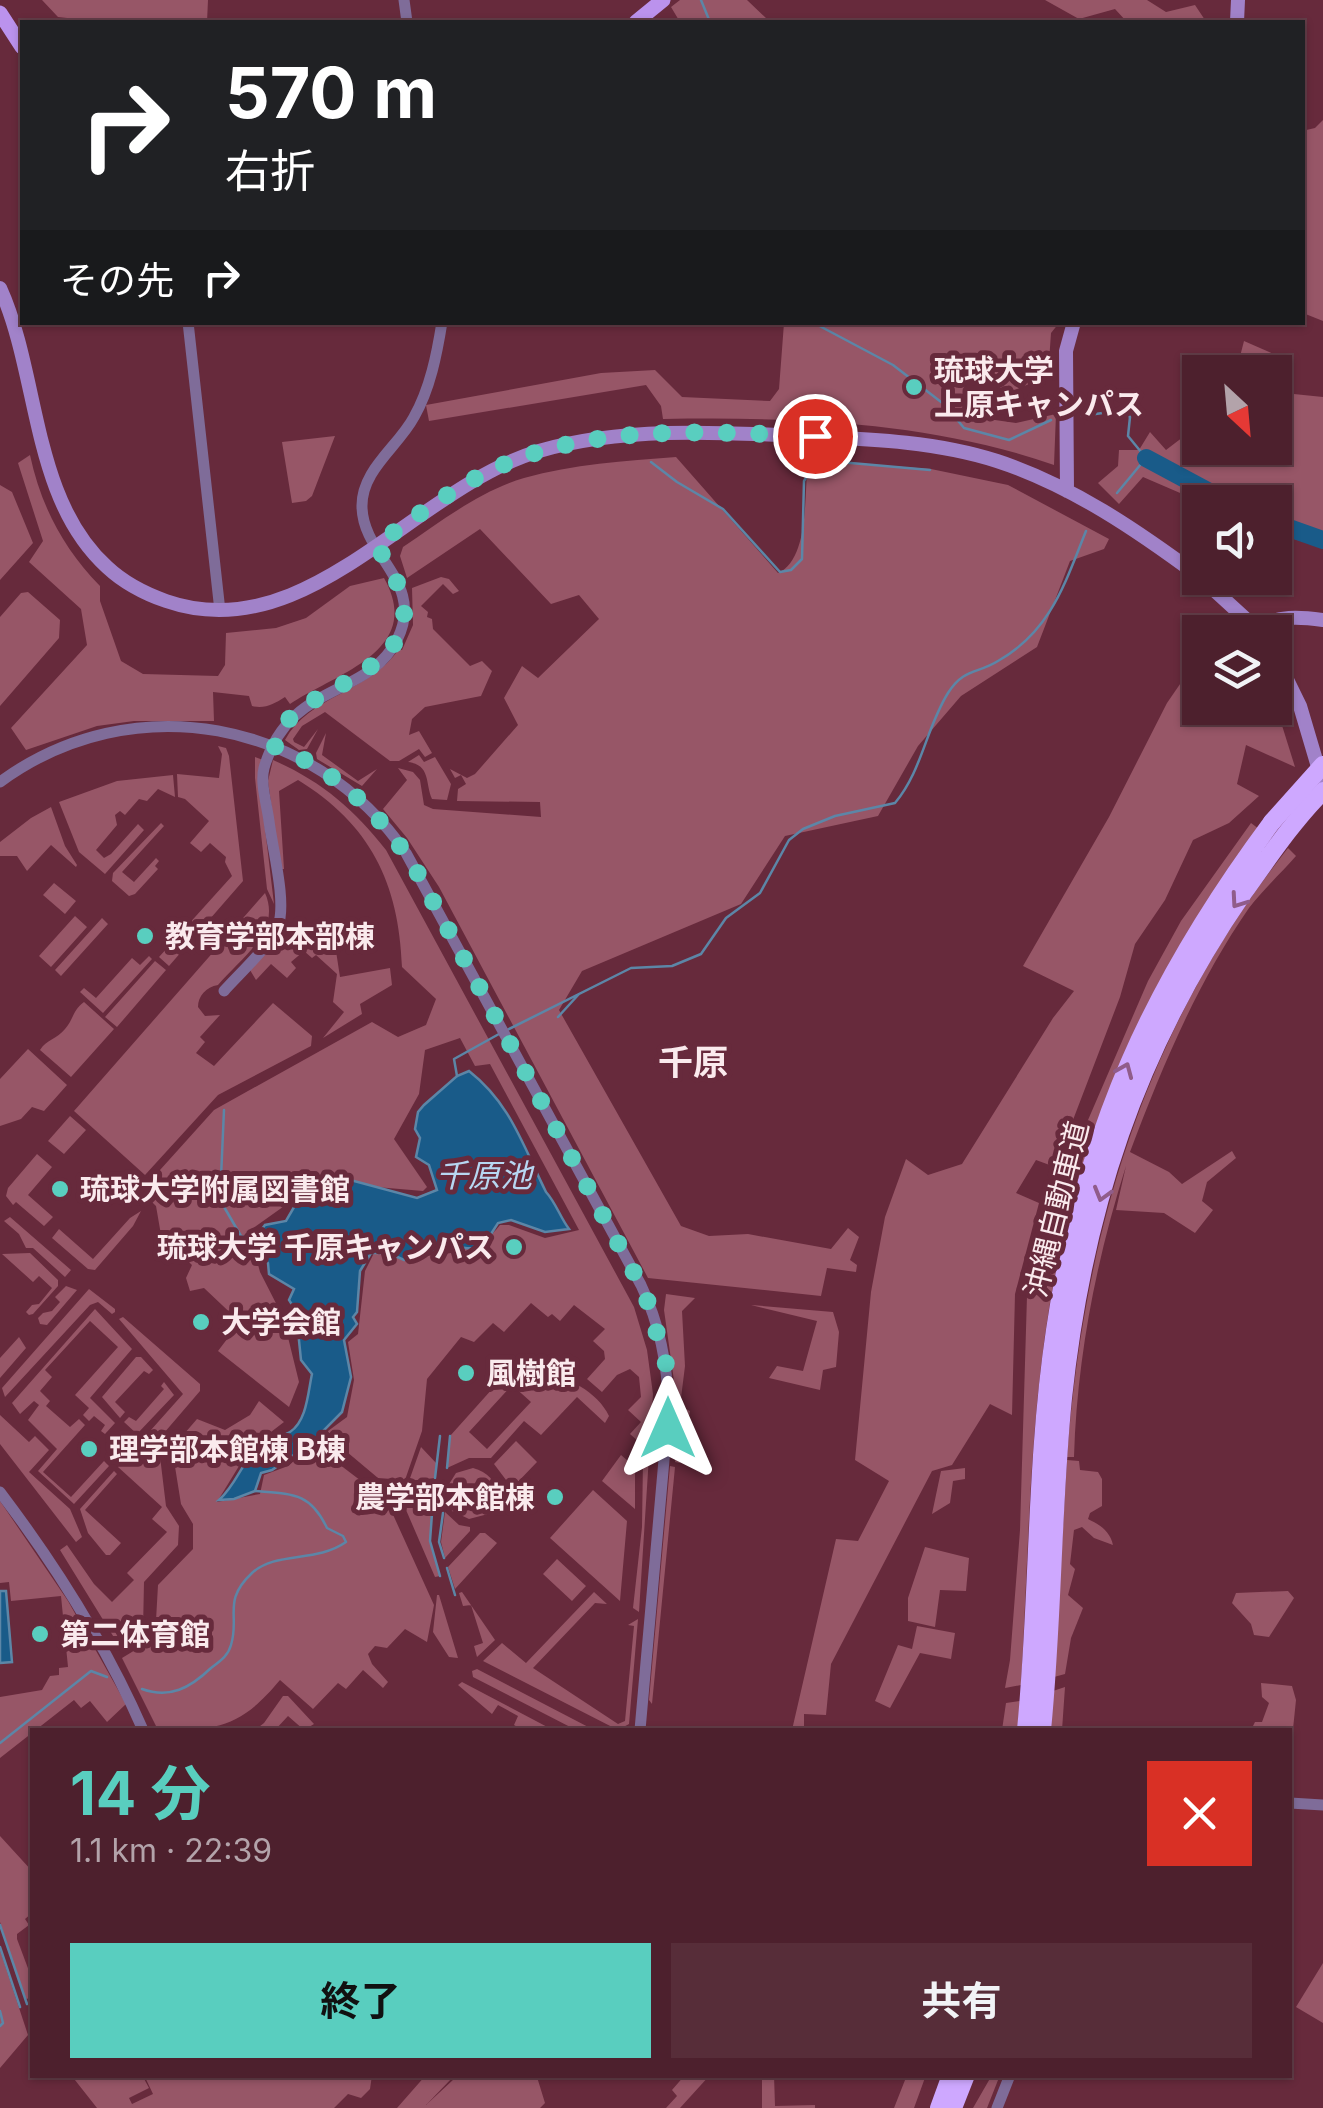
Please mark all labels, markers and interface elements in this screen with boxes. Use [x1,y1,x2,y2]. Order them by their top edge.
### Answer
text: 570 m [225,50,437,135]
icon: right [60,60,190,190]
text: 右折 [225,143,315,198]
icon: right [194,250,249,305]
text: その先 [60,257,174,303]
place label: 琉球大学 上原キャンパス [934,352,1144,422]
north arrow [1182,355,1292,465]
map controls [1182,355,1292,725]
marker: 琉球大学 上原キャンパス [903,376,925,398]
pin [773,394,858,479]
icon: arrive [788,409,843,464]
button: sound [1182,485,1292,595]
button: layers [1182,615,1292,725]
one-way arrow [1232,890,1250,908]
place label: 教育学部本部棟 [165,918,375,954]
marker: 教育学部本部棟 [134,925,156,947]
district label: 千原 [658,1041,728,1083]
one-way arrow [1113,1062,1133,1080]
street label: 沖縄自動車道 [1017,1117,1095,1301]
water label: 千原池 [436,1156,535,1195]
place label: 琉球大学附属図書館 [80,1171,350,1207]
marker: 琉球大学附属図書館 [49,1178,71,1200]
one-way arrow [1092,1185,1113,1202]
place label: 琉球大学 千原キャンパス [157,1229,494,1265]
marker: 琉球大学 千原キャンパス [503,1236,525,1258]
place label: 大学会館 [221,1304,341,1340]
marker: 大学会館 [190,1311,212,1333]
place label: 風樹館 [486,1355,576,1391]
marker: 風樹館 [455,1362,477,1384]
position arrow [616,1376,720,1480]
place label: 理学部本館棟 B棟 [109,1431,346,1467]
marker: 理学部本館棟 B棟 [78,1438,100,1460]
place label: 農学部本館棟 [355,1479,535,1515]
marker: 農学部本館棟 [544,1486,566,1508]
place label: 第二体育館 [60,1616,210,1652]
marker: 第二体育館 [29,1623,51,1645]
text: 14 分 [70,1757,211,1829]
button: close [1147,1761,1252,1866]
text: 1.1 km · 22:39 [70,1831,272,1870]
button: 終了 [70,1943,651,2058]
button: 共有 [671,1943,1252,2058]

